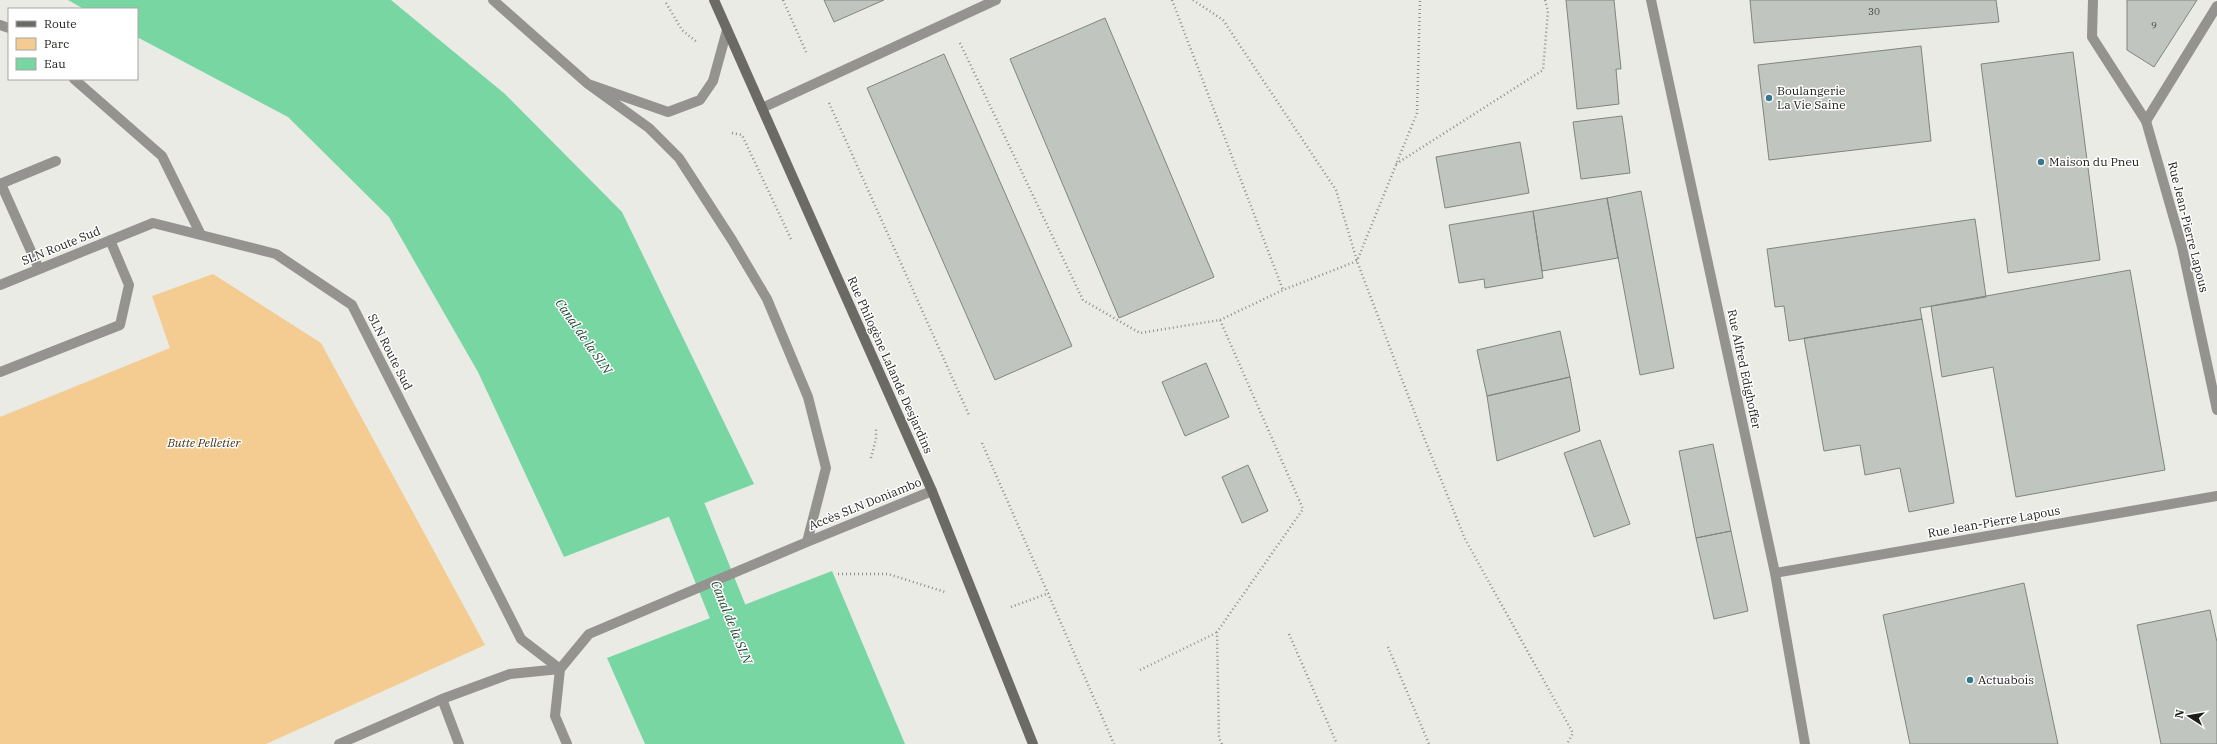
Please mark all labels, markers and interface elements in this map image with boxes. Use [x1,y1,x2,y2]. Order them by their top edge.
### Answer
house number: 30 [1868,5,1880,18]
legend [8,8,138,80]
text: Route [44,16,77,31]
house number: 9 [2151,19,2157,32]
text: Parc [44,36,69,51]
text: Eau [44,56,66,71]
place label: Boulangerie La Vie Saine [1777,83,1846,112]
marker: Boulangerie La Vie Saine [1764,93,1774,103]
place label: Maison du Pneu [2049,154,2140,169]
marker: Maison du Pneu [2036,157,2046,167]
street label: Rue Jean-Pierre Lapous [2165,160,2212,294]
street label: SLN Route Sud [19,223,102,268]
street label: Rue Philogène Lalande Desjardins [844,274,937,456]
water label: Canal de la SLN [551,295,617,379]
street label: Rue Alfred Edighoffer [1725,308,1765,431]
street label: SLN Route Sud [365,311,416,392]
park label: Butte Pelletier [167,435,241,450]
street label: Accès SLN Doniambo [806,474,924,533]
street label: Rue Jean-Pierre Lapous [1926,502,2061,541]
water label: Canal de la SLN [707,578,757,668]
place label: Actuabois [1978,672,2034,687]
marker: Actuabois [1965,675,1975,685]
north arrow [2169,696,2209,736]
text: N [2171,708,2187,720]

